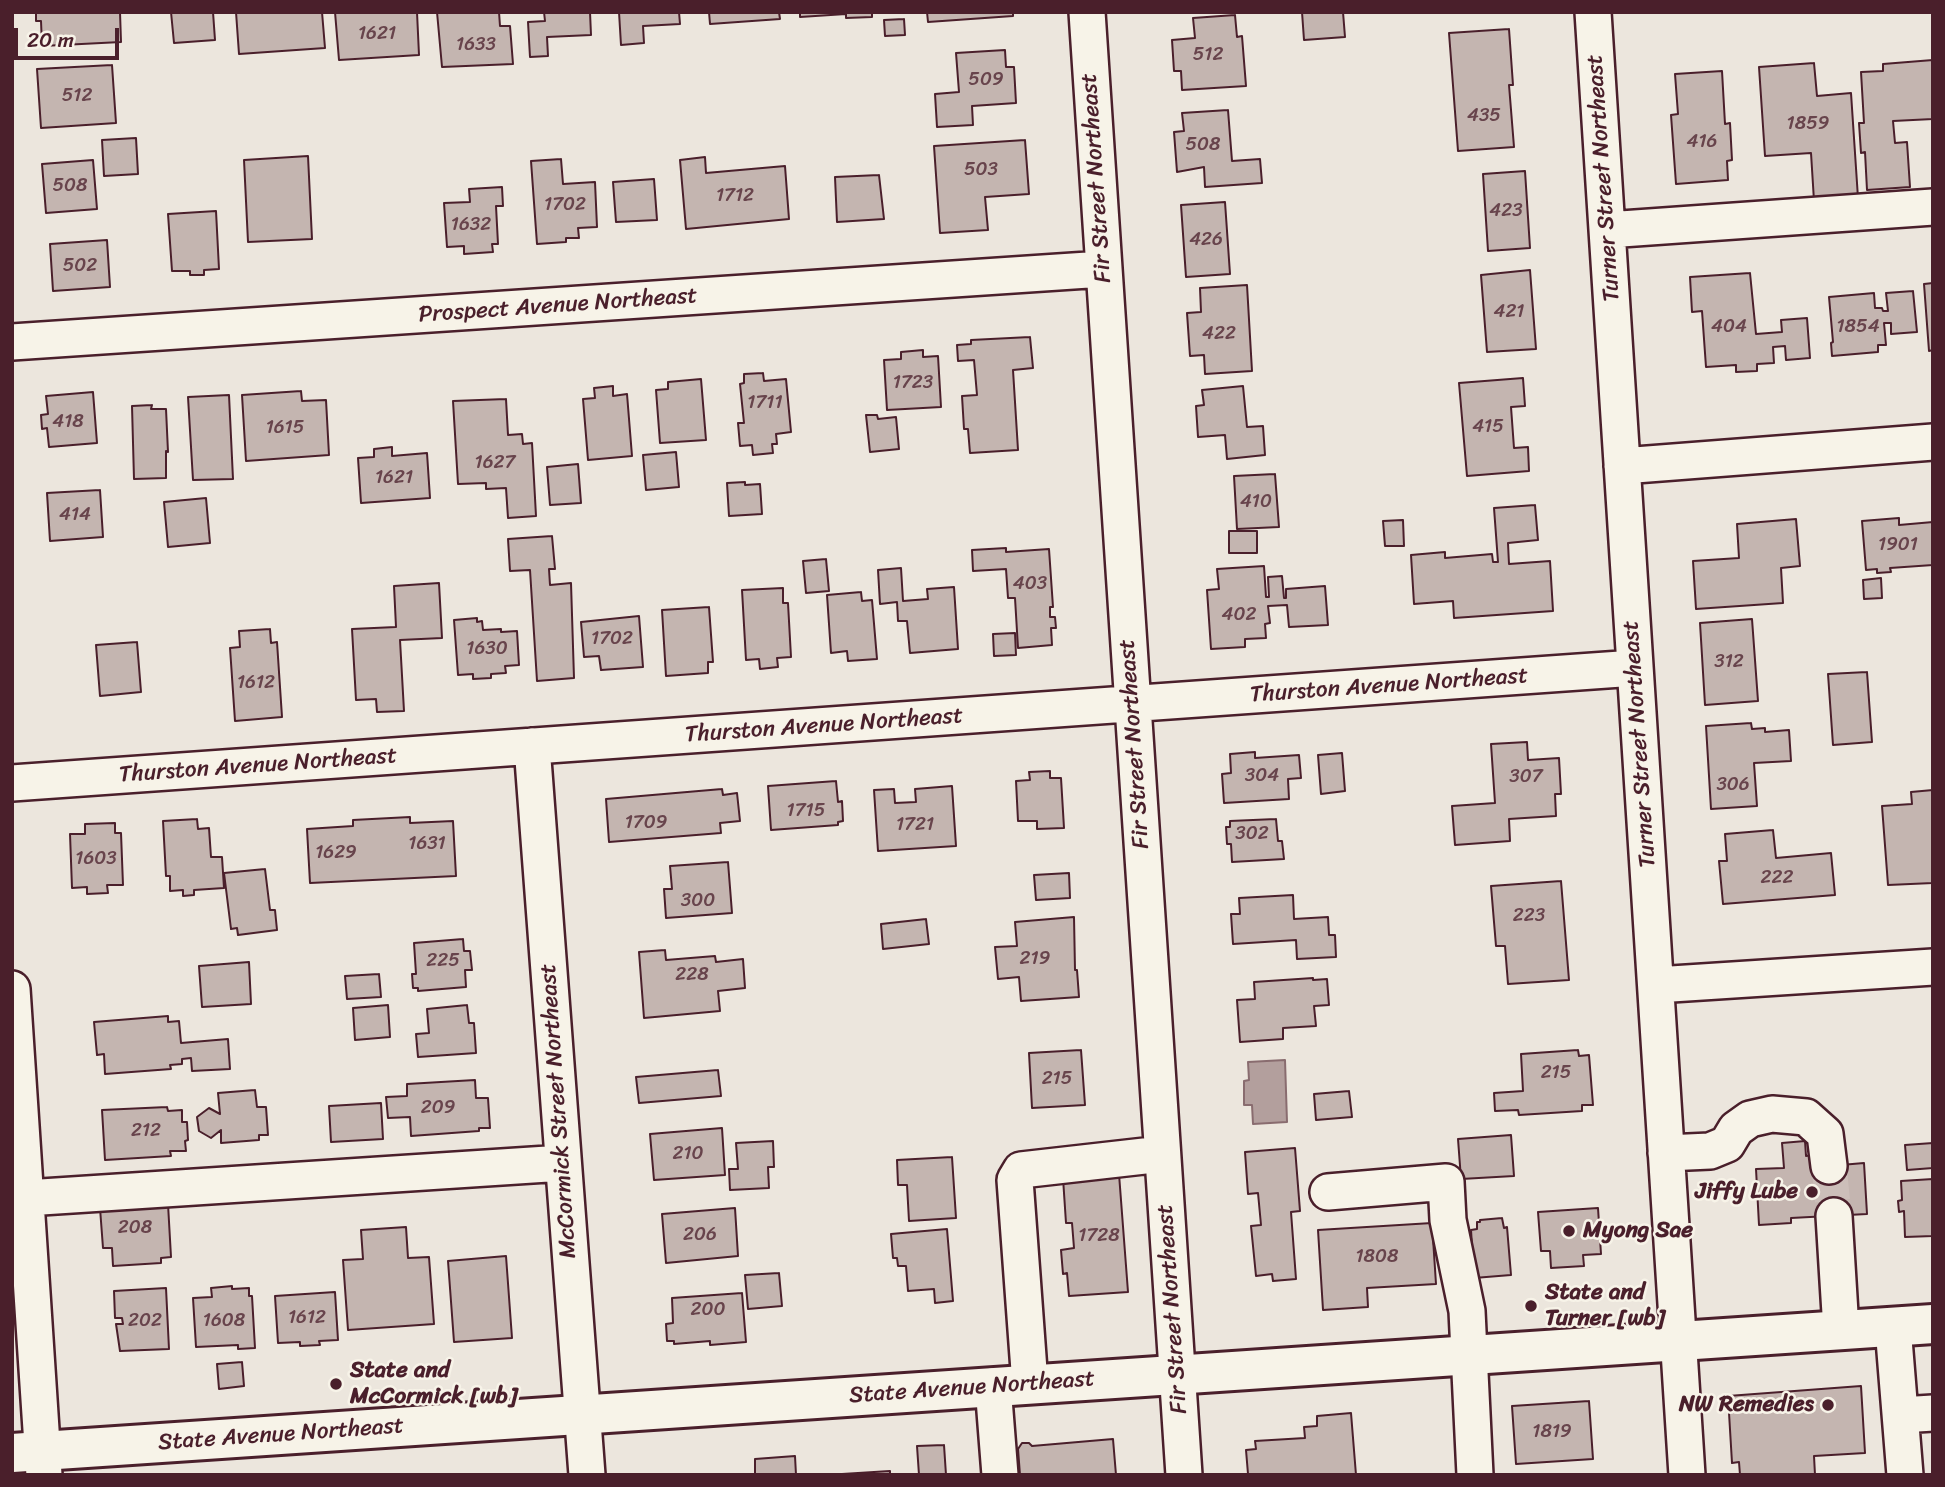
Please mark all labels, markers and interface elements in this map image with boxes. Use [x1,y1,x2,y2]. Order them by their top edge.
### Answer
scale bar [18,14,122,58]
text: 20 m [27,21,74,59]
house number: 1621 [358,23,396,45]
house number: 1633 [456,34,496,56]
house number: 512 [1193,44,1223,66]
street label: Turner Street Northeast [1582,53,1626,303]
house number: 509 [968,69,1004,91]
street label: Fir Street Northeast [1076,72,1118,284]
house number: 512 [62,85,92,107]
house number: 435 [1467,105,1501,127]
house number: 1859 [1787,113,1829,135]
house number: 416 [1687,131,1717,153]
house number: 508 [1185,134,1221,156]
house number: 503 [964,159,998,181]
house number: 508 [52,175,88,197]
house number: 1712 [716,185,754,207]
house number: 1702 [544,194,586,216]
house number: 423 [1489,200,1523,222]
house number: 1632 [451,214,491,236]
house number: 426 [1189,229,1223,251]
house number: 502 [63,255,97,277]
street label: Prospect Avenue Northeast [418,282,698,330]
house number: 421 [1494,301,1524,323]
house number: 404 [1711,316,1747,338]
house number: 1854 [1836,316,1880,338]
house number: 422 [1202,323,1236,345]
house number: 1723 [893,372,933,394]
house number: 1711 [747,392,783,414]
house number: 418 [52,411,84,433]
house number: 415 [1472,416,1504,438]
house number: 1615 [266,417,304,439]
house number: 1627 [475,452,515,474]
house number: 1621 [375,467,413,489]
house number: 410 [1240,491,1272,513]
house number: 414 [59,504,91,526]
house number: 1901 [1878,534,1918,556]
house number: 403 [1013,573,1047,595]
house number: 402 [1222,604,1256,626]
street label: Turner Street Northeast [1618,619,1662,869]
house number: 1702 [591,628,633,650]
house number: 1630 [466,638,508,660]
street label: Fir Street Northeast [1114,638,1156,850]
house number: 312 [1714,651,1744,673]
street label: Thurston Avenue Northeast [1249,663,1529,709]
house number: 1612 [237,672,275,694]
street label: Thurston Avenue Northeast [684,703,964,749]
street label: Thurston Avenue Northeast [118,743,398,789]
house number: 304 [1245,765,1279,787]
house number: 307 [1509,766,1543,788]
house number: 306 [1716,774,1750,796]
house number: 1715 [787,800,825,822]
house number: 1709 [625,812,667,834]
house number: 1721 [896,814,934,836]
house number: 302 [1235,823,1269,845]
house number: 1631 [408,833,446,855]
house number: 1629 [315,842,357,864]
house number: 1603 [75,848,117,870]
house number: 222 [1761,867,1793,889]
house number: 300 [681,890,715,912]
house number: 223 [1513,905,1545,927]
house number: 219 [1020,948,1050,970]
house number: 225 [426,950,460,972]
street label: McCormick Street Northeast [535,963,583,1259]
house number: 228 [675,964,709,986]
house number: 215 [1541,1062,1571,1084]
house number: 215 [1042,1068,1072,1090]
house number: 209 [421,1097,455,1119]
house number: 212 [131,1120,161,1142]
house number: 210 [672,1143,704,1165]
place label: Jiffy Lube [1695,1178,1798,1206]
marker: Jiffy Lube [1804,1184,1820,1200]
street label: Fir Street Northeast [1152,1203,1194,1415]
house number: 208 [118,1217,152,1239]
place label: Myong Sae [1583,1217,1693,1245]
marker: Myong Sae [1561,1223,1577,1239]
house number: 206 [683,1224,717,1246]
house number: 1728 [1078,1225,1120,1247]
house number: 1808 [1355,1246,1399,1268]
place label: State and Turner [wb] [1545,1279,1666,1333]
marker: State and Turner [wb] [1523,1298,1539,1314]
house number: 200 [691,1299,725,1321]
house number: 1612 [288,1307,326,1329]
house number: 202 [128,1310,162,1332]
house number: 1608 [203,1310,245,1332]
place label: State and McCormick [wb] [350,1357,518,1411]
street label: State Avenue Northeast [848,1366,1096,1410]
marker: State and McCormick [wb] [328,1376,344,1392]
place label: NW Remedies [1679,1391,1814,1419]
marker: NW Remedies [1820,1397,1836,1413]
street label: State Avenue Northeast [157,1413,405,1457]
house number: 1819 [1532,1421,1572,1443]

